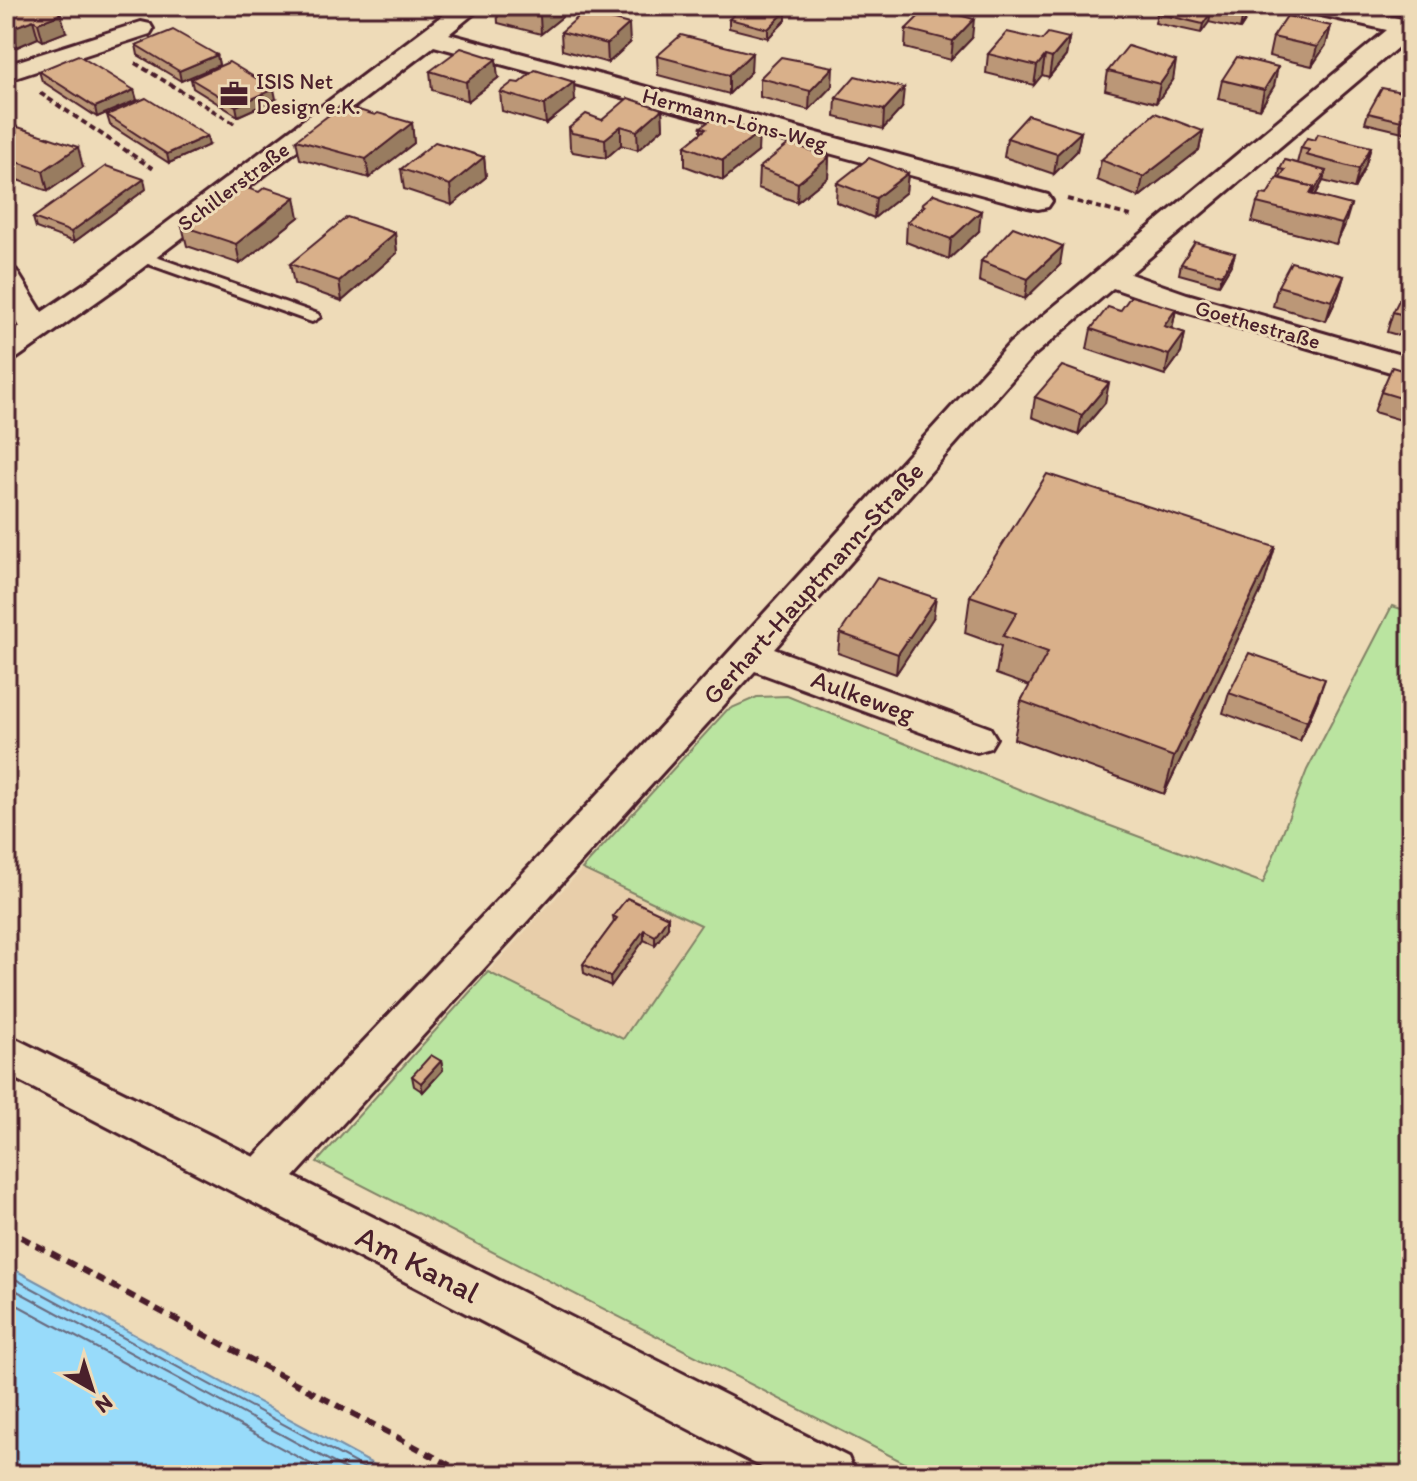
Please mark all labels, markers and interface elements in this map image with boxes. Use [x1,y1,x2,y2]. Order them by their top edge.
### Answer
place label: ISIS Net Design e.K. [256,68,361,120]
office icon: ISIS Net Design e.K. [219,79,249,109]
street label: Hermann-Löns-Weg [640,82,831,157]
street label: Schillerstraße [172,136,294,237]
street label: Goethestraße [1192,294,1324,355]
street label: Gerhart-Hauptmann-Straße [696,455,930,711]
street label: Aulkeweg [807,663,920,730]
street label: Am Kanal [350,1217,486,1311]
north arrow [52,1349,132,1429]
text: N [90,1389,119,1419]

